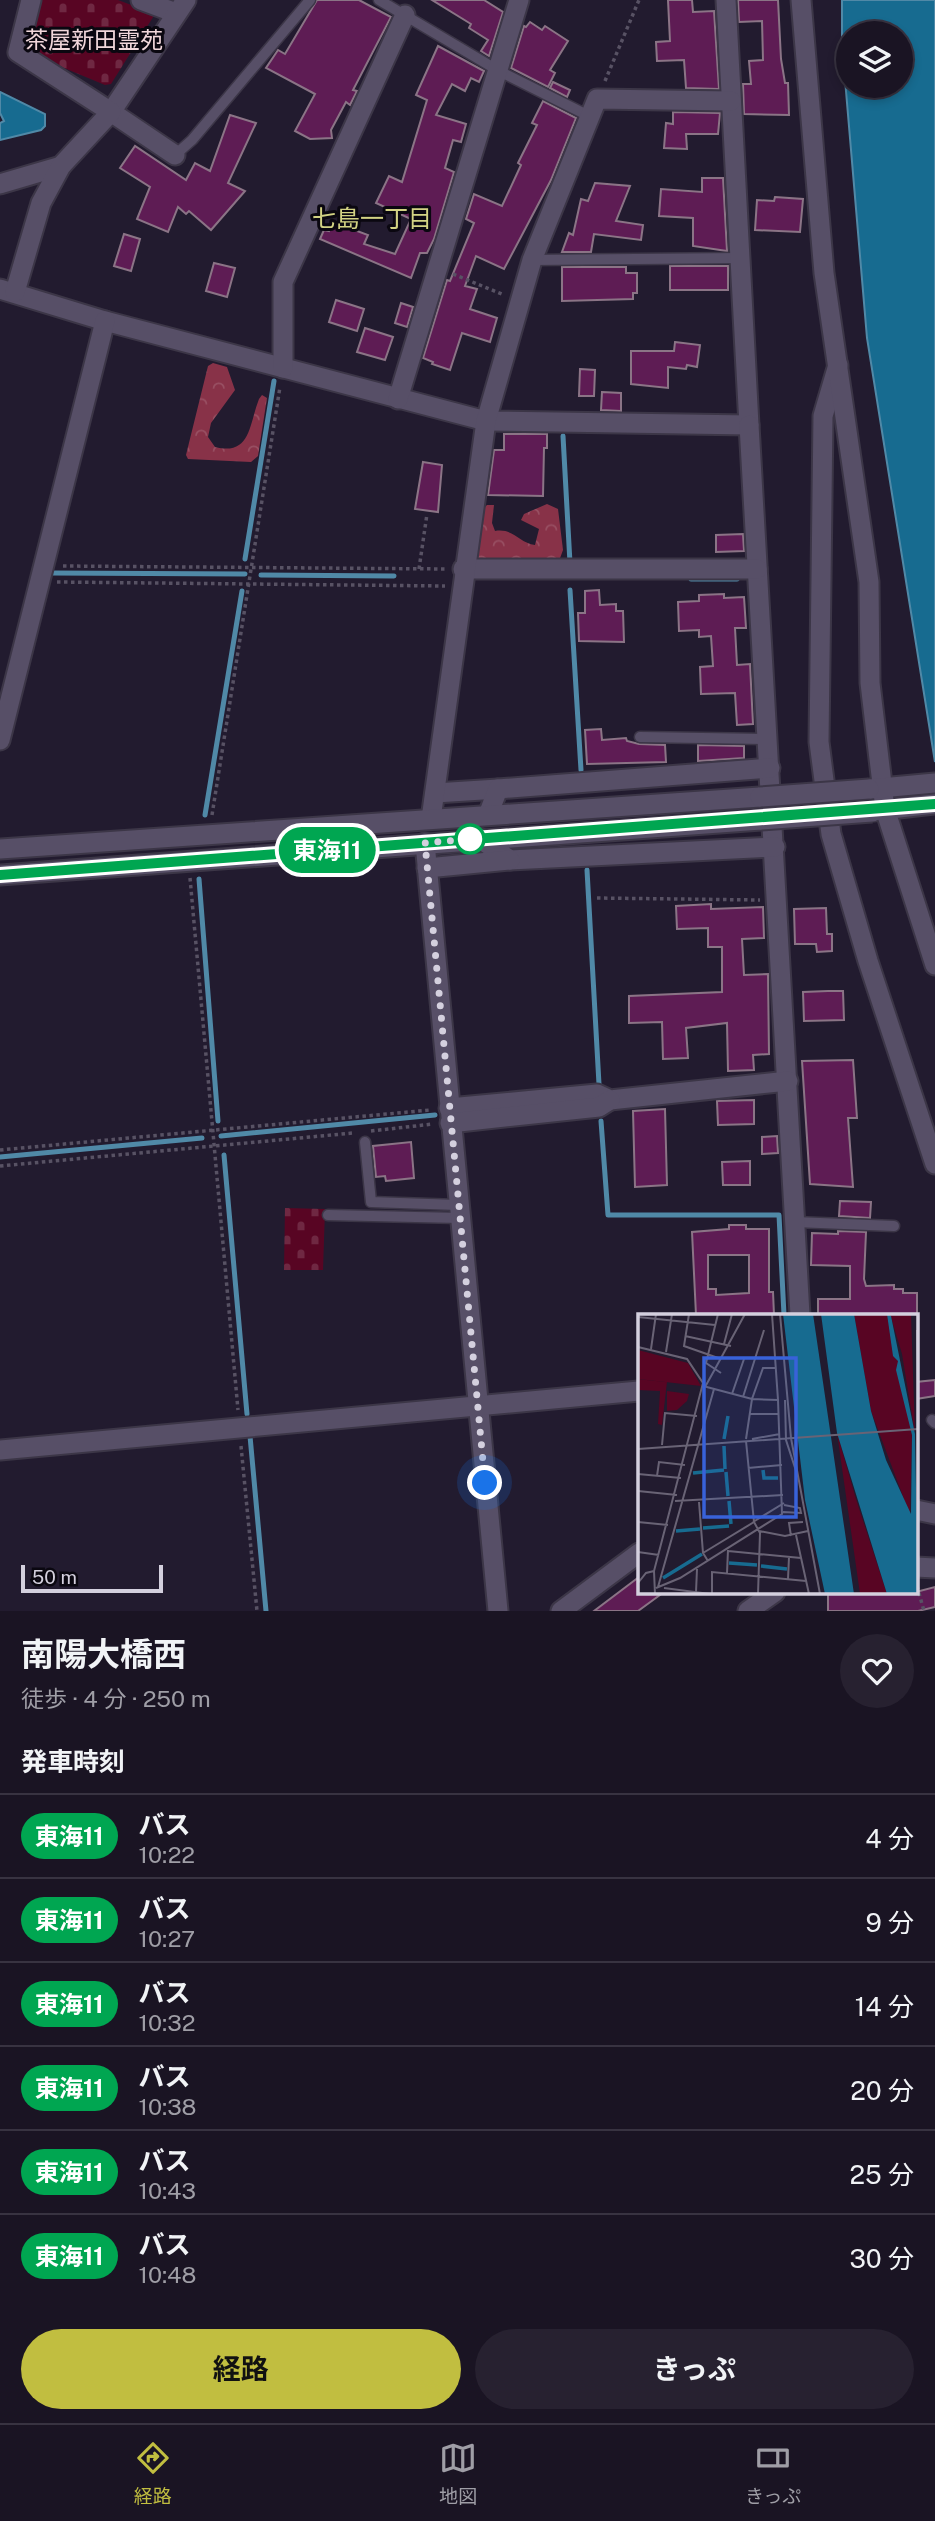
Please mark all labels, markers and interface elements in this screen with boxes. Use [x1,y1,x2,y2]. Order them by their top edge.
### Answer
map controls [836,21,913,98]
button: layers [836,21,913,98]
park label: 茶屋新田霊苑 [25,26,163,53]
district label: 七島一丁目 [312,204,432,232]
unlabelled marker [455,824,485,854]
line badge: 東海11 [278,827,376,873]
text: 東海11 [293,836,361,864]
inset map [638,1314,918,1594]
your location [467,1465,502,1500]
scale bar [21,1562,163,1594]
text: 50 m [32,1566,77,1588]
button: heart [840,1634,914,1708]
text: 南陽大橋西 [21,1635,186,1673]
text: 徒歩 · 4 分 · 250 m [21,1685,211,1712]
text: 発車時刻 [21,1746,125,1777]
text: バス [139,1809,191,1840]
text: 東海11 [35,1822,104,1850]
text: 4 分 [865,1823,914,1854]
text: 10:22 [139,1841,195,1868]
text: バス [139,1893,191,1924]
text: 東海11 [35,1906,104,1934]
text: 9 分 [865,1907,914,1938]
text: 10:27 [139,1925,195,1952]
text: バス [139,1977,191,2008]
text: 東海11 [35,1990,104,2018]
text: 14 分 [855,1991,914,2022]
text: 10:32 [139,2009,195,2036]
text: バス [139,2061,191,2092]
text: 東海11 [35,2074,104,2102]
text: 20 分 [850,2075,914,2106]
text: 10:38 [139,2093,196,2120]
text: バス [139,2145,191,2176]
text: 東海11 [35,2158,104,2186]
text: 25 分 [850,2159,914,2190]
text: 10:43 [139,2177,196,2204]
text: バス [139,2229,191,2260]
text: 東海11 [35,2242,104,2270]
text: 30 分 [850,2243,914,2274]
text: 10:48 [139,2261,196,2288]
button: 経路 [21,2329,461,2409]
button: きっぷ [475,2329,914,2409]
tab: 経路 [134,2439,172,2508]
tab: 地図 [439,2439,477,2508]
tab: きっぷ [745,2439,801,2508]

